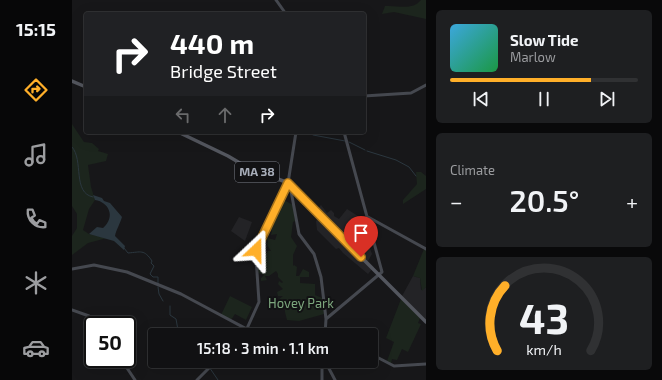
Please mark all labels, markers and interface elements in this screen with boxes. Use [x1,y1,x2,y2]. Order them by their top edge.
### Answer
text: 15:15 [16,18,56,40]
text: 440 m [170,26,254,60]
icon: right [104,28,156,80]
text: Slow Tide [510,31,578,49]
text: Marlow [510,49,556,65]
text: Bridge Street [170,60,277,82]
icon: directions [22,76,50,104]
icon: previous [470,88,492,110]
icon: pause [533,88,555,110]
icon: next [596,88,618,110]
icon: left [172,104,194,126]
icon: ahead [214,104,236,126]
icon: right [256,104,278,126]
icon: music [22,141,50,169]
road number: MA 38 [235,162,279,182]
text: Climate [450,162,495,178]
text: 20.5° [509,182,579,218]
text: − [450,188,463,214]
text: + [626,188,638,214]
icon: phone [22,205,50,233]
pin [344,216,378,257]
icon: arrive [350,222,372,244]
position arrow [235,229,277,271]
icon: climate [22,269,50,297]
text: 43 [519,292,569,342]
park label: Hovey Park [268,295,334,311]
speed limit sign: 50 [84,316,136,368]
icon: car [22,334,50,362]
text: 15:18 · 3 min · 1.1 km [197,339,329,357]
text: km/h [526,341,562,358]

